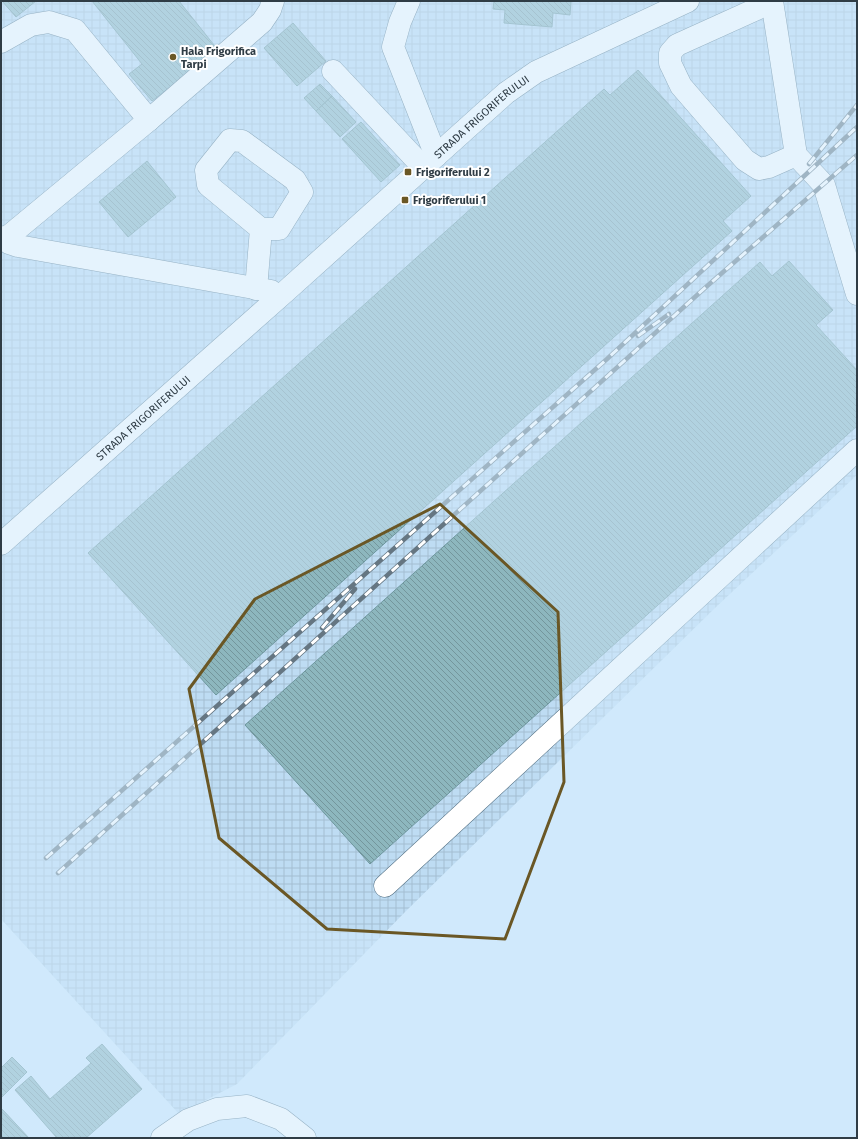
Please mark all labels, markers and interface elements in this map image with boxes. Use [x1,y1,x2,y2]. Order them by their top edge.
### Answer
place label: Hala Frigorifica Tarpi [181,45,256,71]
marker: Hala Frigorifica Tarpi [168,52,178,62]
street label: STRADA FRIGORIFERULUI [432,73,532,162]
place label: Frigoriferului 2 [416,166,490,179]
marker: Frigoriferului 2 [403,167,413,177]
place label: Frigoriferului 1 [413,194,486,207]
marker: Frigoriferului 1 [400,195,410,205]
street label: STRADA FRIGORIFERULUI [94,373,193,463]

